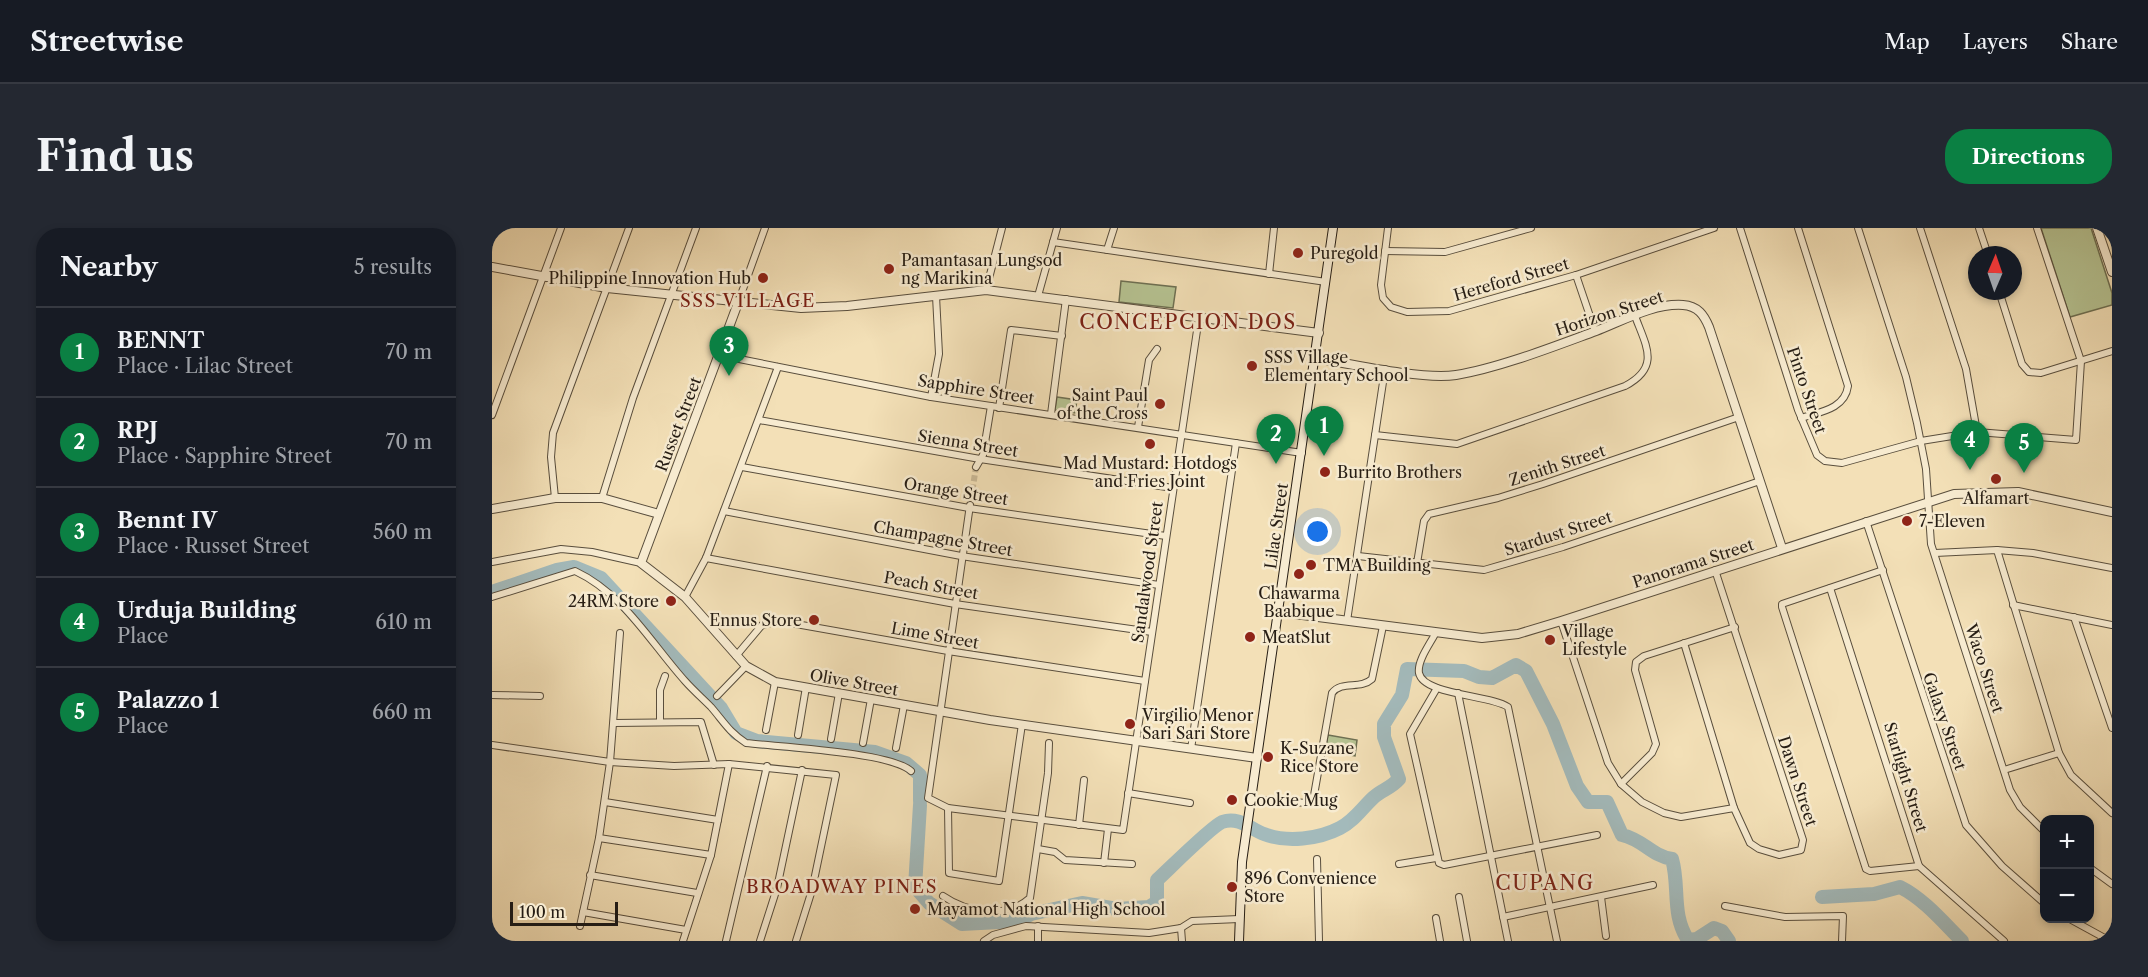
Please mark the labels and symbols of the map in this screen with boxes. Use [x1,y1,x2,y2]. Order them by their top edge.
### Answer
place label: Puregold [1310,243,1379,263]
marker: Puregold [1291,246,1305,260]
north arrow [1968,246,2022,300]
place label: Pamantasan Lungsod ng Marikina [901,250,1062,288]
street label: Hereford Street [1451,253,1571,305]
marker: Pamantasan Lungsod ng Marikina [882,262,896,276]
place label: Philippine Innovation Hub [548,268,751,288]
marker: Philippine Innovation Hub [756,271,770,285]
street label: Horizon Street [1552,286,1666,340]
district label: SSS VILLAGE [680,290,816,312]
district label: CONCEPCION DOS [1079,310,1297,334]
pin: 3 [710,326,748,376]
street label: Pinto Street [1783,344,1831,436]
place label: SSS Village Elementary School [1264,347,1409,385]
marker: SSS Village Elementary School [1245,359,1259,373]
street label: Sapphire Street [916,370,1036,408]
street label: Russet Street [651,374,705,474]
place label: Saint Paul of the Cross [1057,385,1148,423]
marker: Saint Paul of the Cross [1153,397,1167,411]
pin: 1 [1304,406,1344,456]
pin: 2 [1256,414,1296,464]
pin: 4 [1950,420,1990,470]
pin: 5 [2004,424,2044,473]
street label: Sienna Street [916,425,1020,461]
marker: Mad Mustard: Hotdogs and Fries Joint [1143,437,1157,451]
street label: Zenith Street [1506,440,1608,490]
place label: Mad Mustard: Hotdogs and Fries Joint [1063,453,1237,491]
place label: Burrito Brothers [1337,462,1462,482]
marker: Burrito Brothers [1318,465,1332,479]
marker: Alfamart [1989,472,2003,486]
street label: Orange Street [902,473,1010,509]
street label: Lilac Street [1260,481,1292,570]
place label: Alfamart [1962,488,2030,508]
street label: Sandalwood Street [1127,500,1167,644]
street label: Stardust Street [1502,506,1615,560]
place label: 7-Eleven [1919,511,1985,531]
marker: 7-Eleven [1900,514,1914,528]
street label: Champagne Street [872,516,1015,560]
your location [1303,517,1332,546]
street label: Panorama Street [1630,534,1757,592]
place label: TMA Building [1323,555,1431,575]
marker: TMA Building [1304,558,1318,572]
street label: Peach Street [882,567,980,603]
marker: Chawarma Baabique [1292,567,1306,581]
place label: Chawarma Baabique [1258,583,1340,621]
place label: 24RM Store [568,591,659,611]
marker: 24RM Store [664,594,678,608]
place label: Ennus Store [709,610,802,630]
marker: Ennus Store [807,613,821,627]
street label: Lime Street [890,617,981,653]
street label: Waco Street [1961,620,2009,715]
place label: Village Lifestyle [1561,621,1627,659]
place label: MeatSlut [1262,627,1331,647]
marker: MeatSlut [1243,630,1257,644]
marker: Village Lifestyle [1543,633,1557,647]
street label: Olive Street [808,664,900,700]
street label: Galaxy Street [1919,670,1971,773]
place label: Virgilio Menor Sari Sari Store [1141,705,1254,743]
marker: Virgilio Menor Sari Sari Store [1123,717,1137,731]
street label: Starlight Street [1880,720,1932,835]
street label: Dawn Street [1774,733,1822,829]
place label: K-Suzane Rice Store [1280,738,1359,776]
marker: K-Suzane Rice Store [1261,750,1275,764]
place label: Cookie Mug [1244,790,1338,810]
marker: Cookie Mug [1225,793,1239,807]
place label: 896 Convenience Store [1244,868,1377,906]
district label: CUPANG [1495,871,1595,895]
district label: BROADWAY PINES [746,876,938,898]
marker: 896 Convenience Store [1225,880,1239,894]
scale bar [510,899,618,926]
place label: Mayamot National High School [927,899,1166,919]
marker: Mayamot National High School [908,902,922,916]

